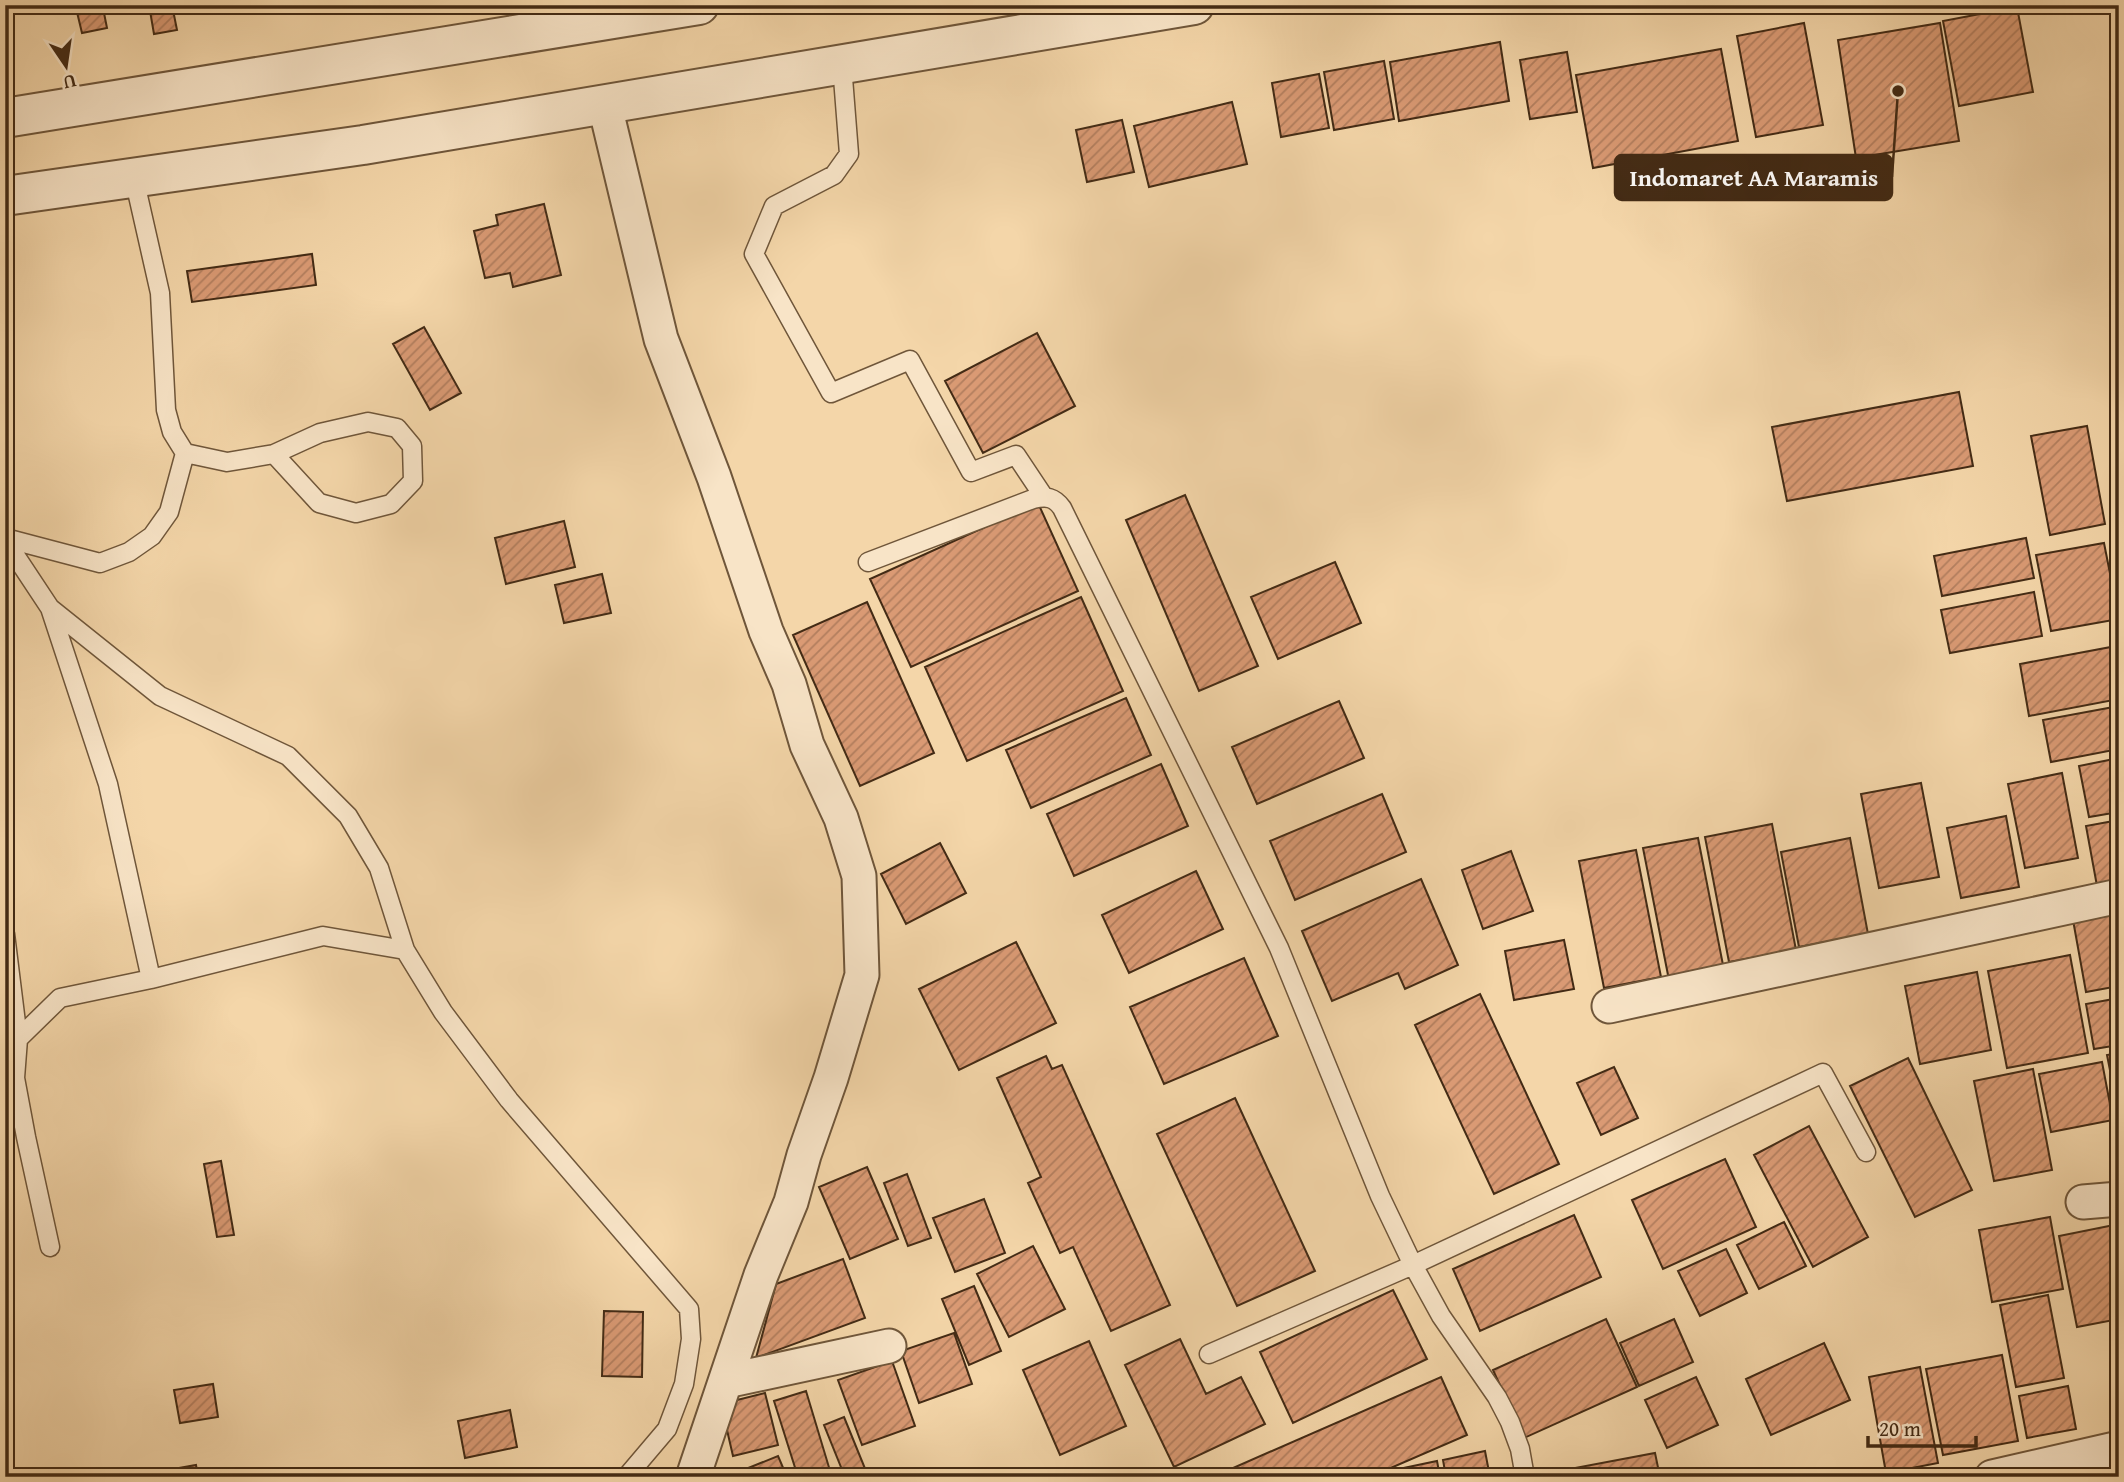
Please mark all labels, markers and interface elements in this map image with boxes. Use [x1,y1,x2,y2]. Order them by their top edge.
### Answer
north arrow [32,32,102,102]
text: U [60,67,79,98]
callout: Indomaret AA Maramis [1615,155,1892,200]
text: Indomaret AA Maramis [1630,160,1878,195]
scale bar [1868,1405,1977,1449]
text: 20 m [1879,1413,1921,1444]

